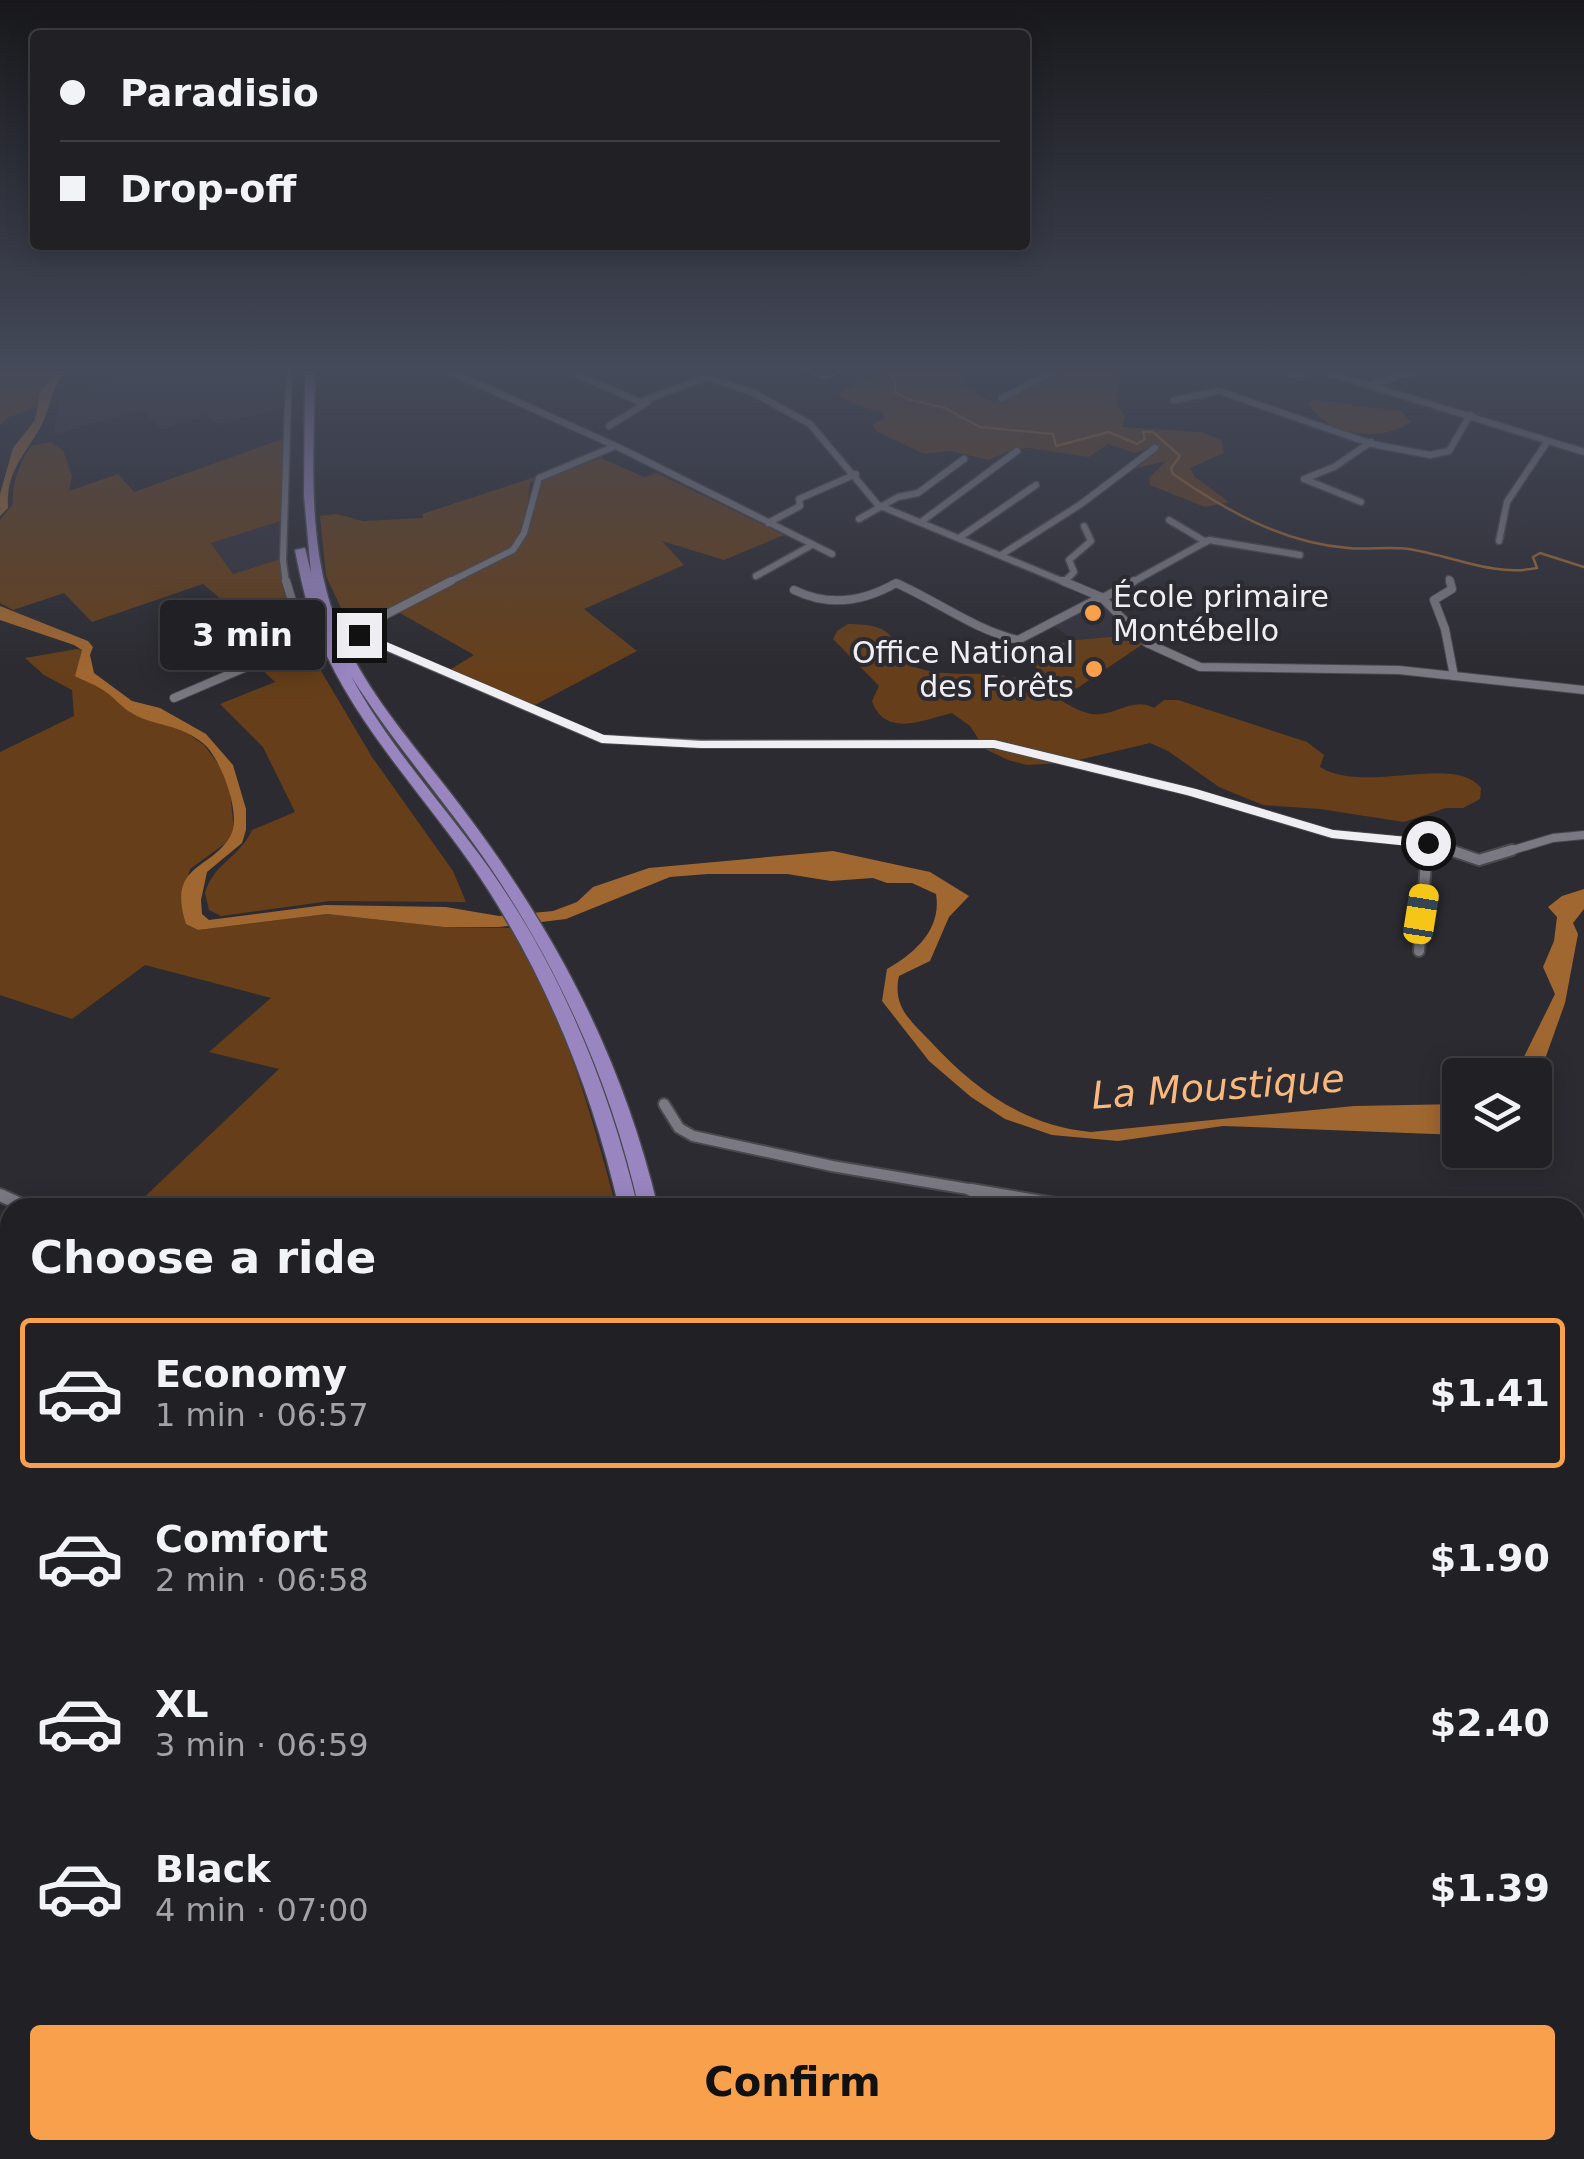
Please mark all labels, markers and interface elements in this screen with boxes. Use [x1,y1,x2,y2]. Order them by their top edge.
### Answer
text: Paradisio [120,71,319,115]
text: Drop-off [120,167,296,211]
place label: École primaire Montébello [1113,579,1329,648]
callout: 3 min [159,600,324,670]
marker: École primaire Montébello [1082,602,1104,624]
route end [337,613,382,658]
text: 3 min [192,616,293,654]
place label: Office National des Forêts [852,635,1074,704]
marker: Office National des Forêts [1083,658,1105,680]
route start [1406,821,1451,866]
car [1401,882,1441,946]
water label: La Moustique [1090,1056,1346,1118]
map controls [1442,1058,1552,1168]
button: layers [1442,1058,1552,1168]
text: Choose a ride [30,1231,376,1284]
icon: car [35,1348,125,1438]
text: Economy [155,1352,347,1396]
text: $1.41 [1430,1371,1550,1415]
text: 1 min · 06:57 [155,1396,369,1434]
icon: car [35,1513,125,1603]
text: Comfort [155,1517,328,1561]
text: $1.90 [1430,1536,1550,1580]
text: 2 min · 06:58 [155,1561,369,1599]
icon: car [35,1678,125,1768]
text: XL [155,1682,209,1726]
text: $2.40 [1430,1701,1550,1745]
text: 3 min · 06:59 [155,1726,369,1764]
icon: car [35,1843,125,1933]
text: Black [155,1847,270,1891]
text: $1.39 [1430,1866,1550,1910]
text: 4 min · 07:00 [155,1891,369,1929]
button: Confirm [30,2025,1555,2140]

